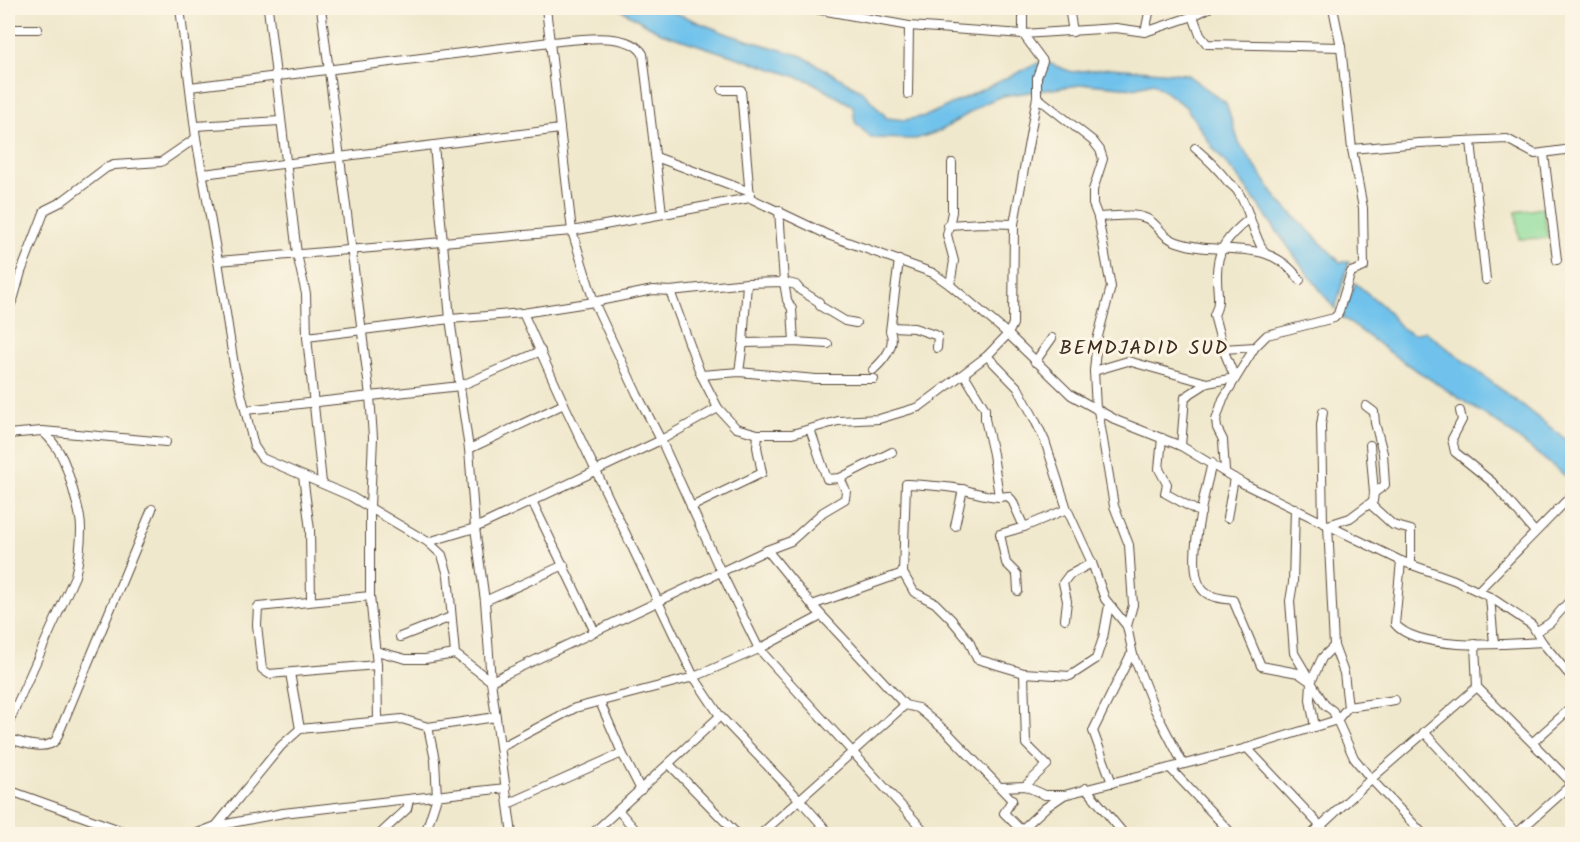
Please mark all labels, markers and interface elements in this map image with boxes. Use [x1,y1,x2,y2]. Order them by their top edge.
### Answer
district label: BEMDJADID SUD [1059,333,1229,365]

